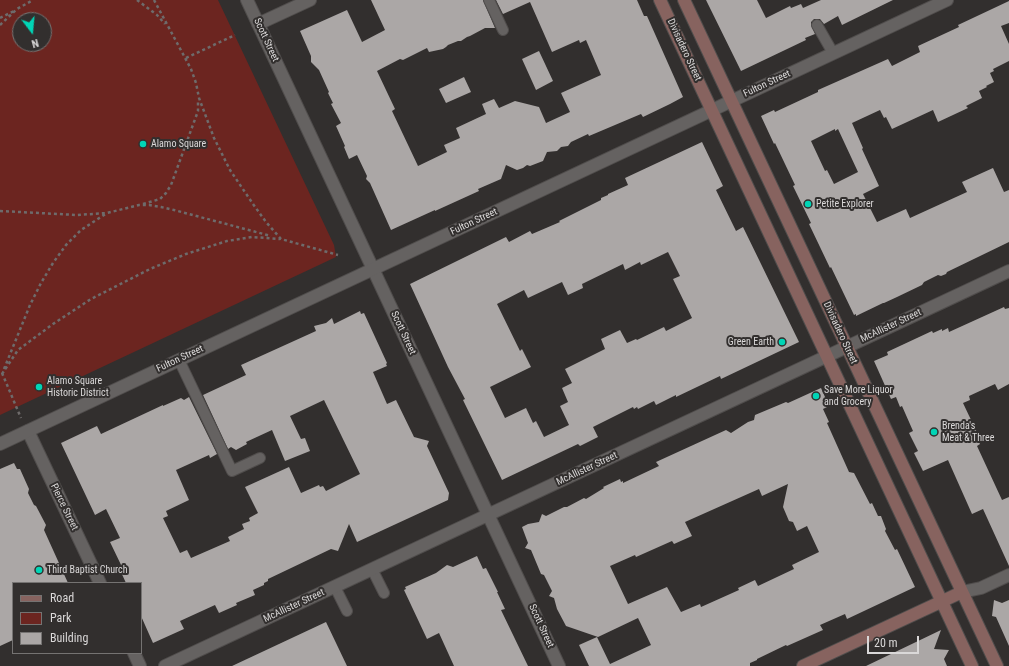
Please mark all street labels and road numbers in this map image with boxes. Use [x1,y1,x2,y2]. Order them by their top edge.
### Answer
street label: Scott Street [251,16,281,64]
street label: Divisadero Street [664,17,704,83]
street label: Fulton Street [742,68,792,100]
street label: Fulton Street [449,206,499,238]
street label: Divisadero Street [820,300,860,366]
street label: McAllister Street [859,307,923,345]
street label: Scott Street [388,309,418,357]
street label: Fulton Street [155,343,205,375]
street label: McAllister Street [555,450,619,488]
street label: Pierce Street [48,482,80,532]
street label: McAllister Street [262,587,326,625]
street label: Scott Street [526,602,556,650]

